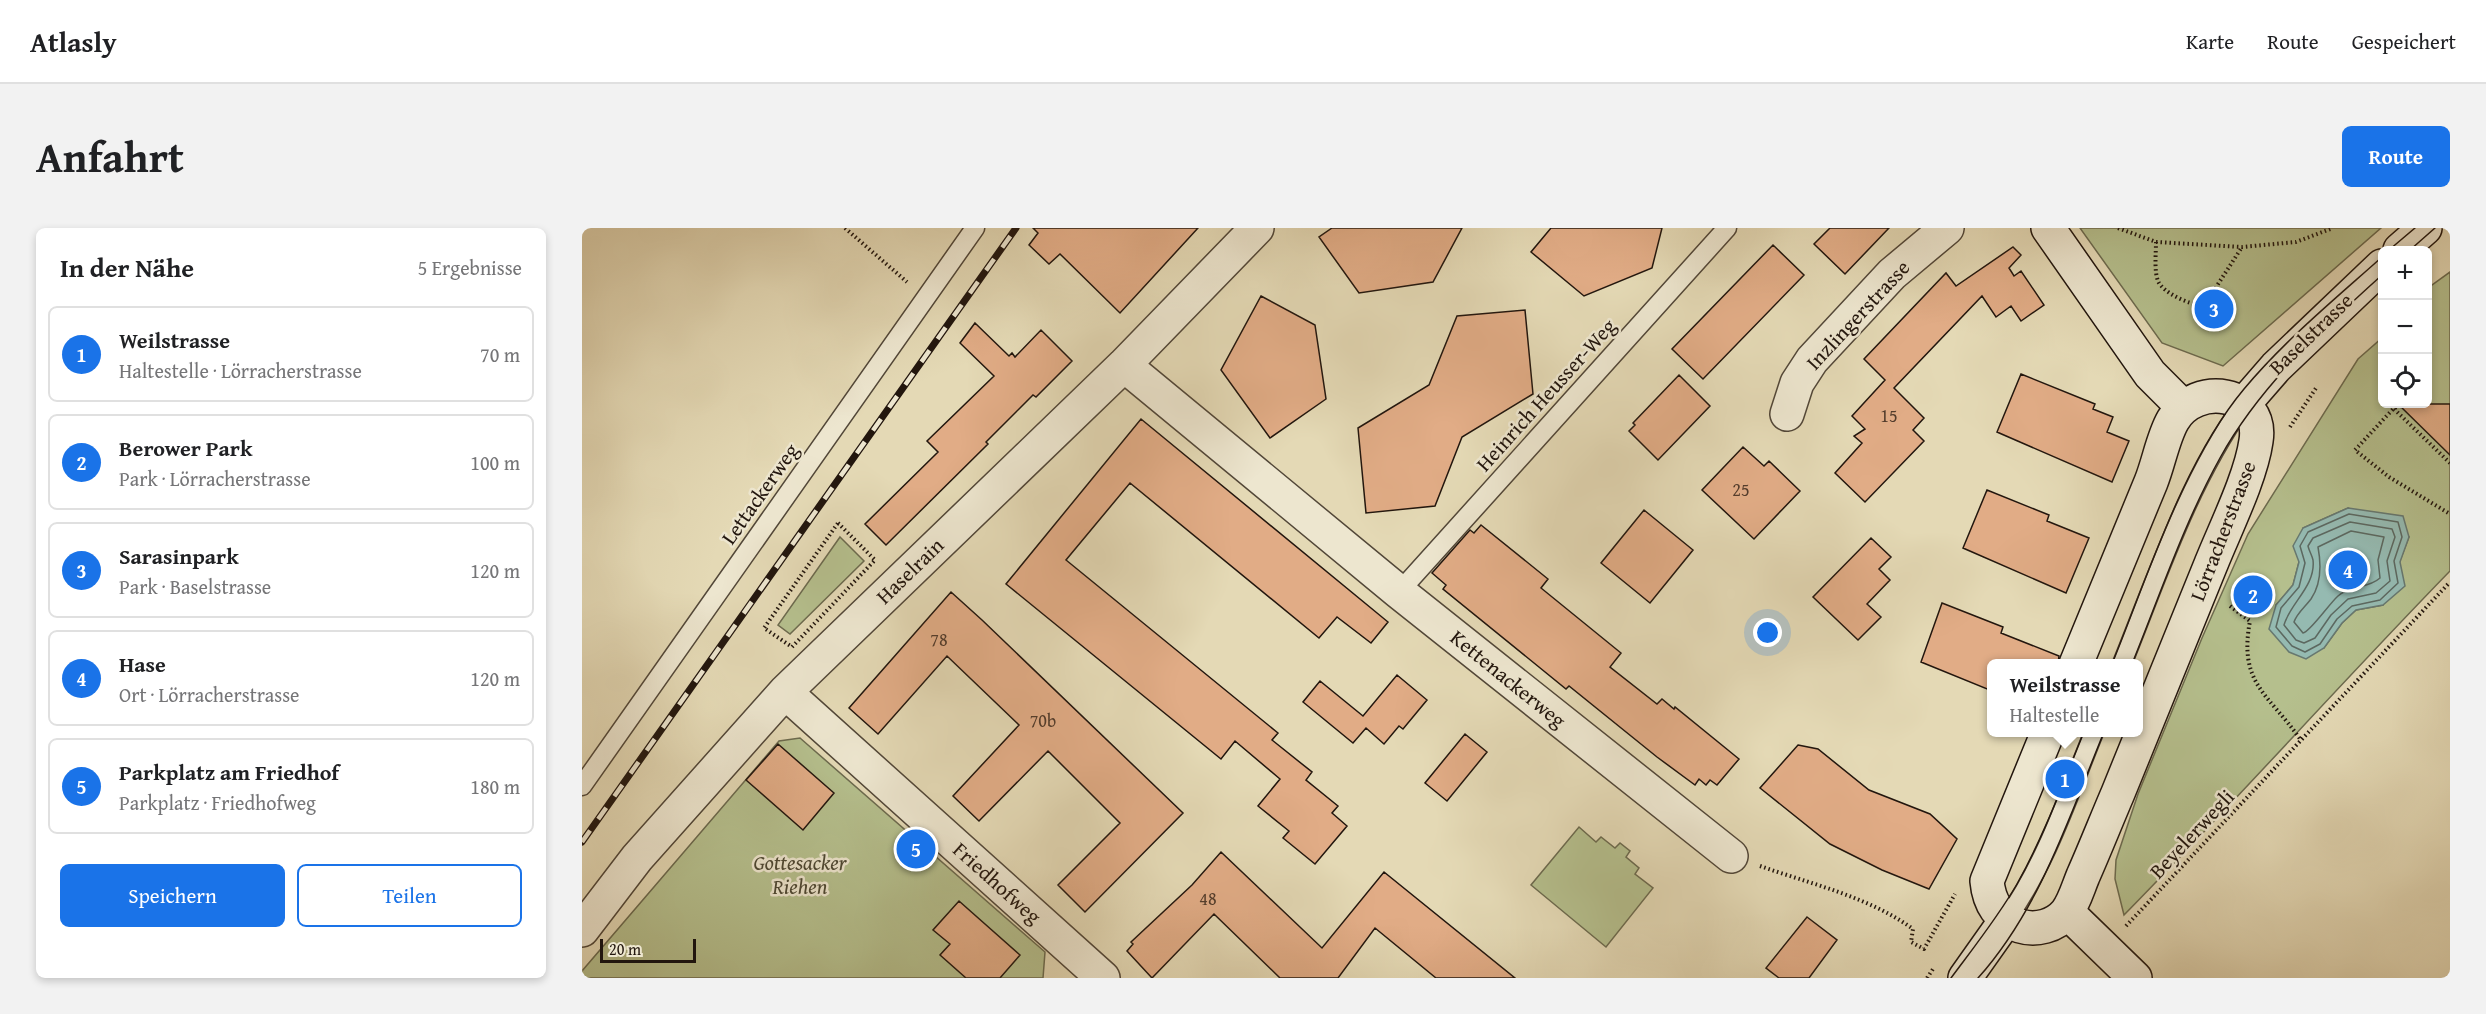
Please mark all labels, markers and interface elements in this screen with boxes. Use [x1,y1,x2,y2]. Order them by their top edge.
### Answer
text: Atlasly [30,21,117,62]
text: Karte [2186,26,2234,57]
text: Route [2267,26,2319,57]
text: Gespeichert [2352,26,2456,57]
text: Anfahrt [36,126,184,187]
button: Route [2342,126,2450,187]
map controls [2378,246,2432,408]
button: + [2378,246,2432,300]
text: In der Nähe [60,248,194,287]
text: 5 Ergebnisse [418,253,522,282]
street label: Inzlingerstrasse [1798,253,1917,377]
street label: Baselstrasse [2262,285,2360,382]
pin: 3 [2194,286,2234,332]
button: − [2378,300,2432,354]
street label: Heinrich Heusser-Weg [1468,311,1623,478]
text: Weilstrasse [119,324,230,356]
text: 1 [76,340,87,369]
text: 70 m [480,340,520,369]
button: locate [2378,354,2432,408]
text: Haltestelle · Lörracherstrasse [119,356,362,385]
house number: 15 [1880,402,1898,429]
text: Berower Park [119,432,252,464]
street label: Lettackerweg [713,436,806,551]
text: 2 [76,448,87,477]
text: 100 m [470,448,520,477]
street label: Lörracherstrasse [2182,456,2264,605]
text: Park · Lörracherstrasse [119,464,311,493]
house number: 25 [1732,476,1750,503]
street label: Haselrain [869,530,951,611]
text: Sarasinpark [119,540,239,572]
pin: 4 [2328,548,2368,592]
text: 3 [76,556,87,585]
text: 120 m [470,556,520,585]
text: Park · Baselstrasse [119,572,271,601]
pin: 2 [2234,572,2272,617]
your location [1753,618,1782,647]
street label: Kettenackerweg [1444,622,1573,735]
house number: 78 [930,626,948,653]
text: Hase [119,648,166,680]
popup [1987,659,2143,737]
text: 4 [76,664,87,693]
text: 120 m [470,664,520,693]
text: Weilstrasse [2010,668,2120,700]
text: Ort · Lörracherstrasse [119,680,299,709]
text: Haltestelle [2010,700,2099,729]
house number: 70b [1030,707,1056,734]
text: Parkplatz am Friedhof [119,756,339,788]
pin: 1 [2046,756,2084,802]
text: 5 [76,772,87,801]
text: 180 m [470,772,520,801]
street label: Beyelerwegli [2142,782,2241,885]
text: Parkplatz · Friedhofweg [119,788,316,817]
pin: 5 [896,826,936,872]
street label: Friedhofweg [946,834,1049,931]
park label: Gottesacker Riehen [753,847,848,902]
button: Speichern [60,864,285,927]
button: Teilen [297,864,522,927]
house number: 48 [1199,885,1217,912]
scale bar [600,936,696,964]
text: 20 m [609,937,641,961]

